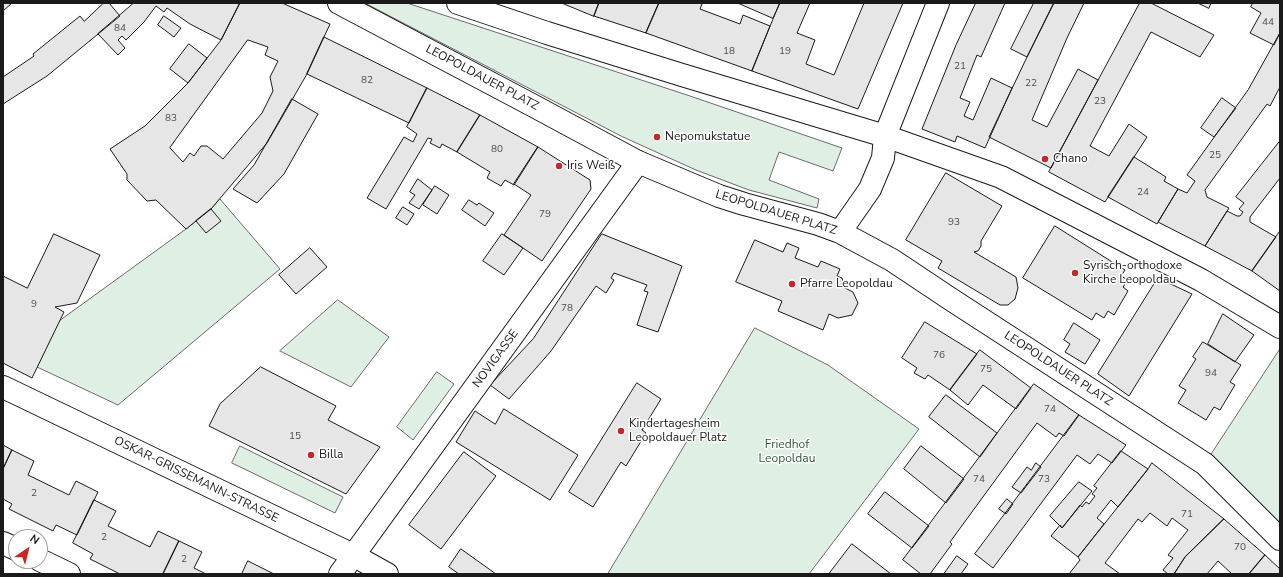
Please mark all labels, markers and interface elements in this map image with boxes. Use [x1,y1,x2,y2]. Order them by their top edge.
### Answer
house number: 44 [1262,17,1274,29]
house number: 84 [114,23,126,35]
street label: LEOPOLDAUER PLATZ [423,42,541,114]
house number: 18 [723,46,735,58]
house number: 19 [779,46,791,58]
house number: 21 [954,61,966,73]
house number: 82 [361,75,373,87]
house number: 22 [1025,78,1037,90]
house number: 23 [1094,96,1106,108]
house number: 83 [165,113,177,125]
place label: Nepomukstatue [665,130,750,144]
marker: Nepomukstatue [652,132,662,142]
house number: 80 [491,144,503,156]
house number: 25 [1209,150,1221,162]
place label: Chano [1053,152,1088,166]
marker: Chano [1040,154,1050,164]
place label: Iris Weiß [567,159,615,173]
marker: Iris Weiß [554,161,564,171]
house number: 24 [1137,187,1149,199]
street label: LEOPOLDAUER PLATZ [714,188,838,238]
house number: 79 [539,209,551,221]
house number: 93 [948,217,960,229]
place label: Syrisch-orthodoxe Kirche Leopoldau [1083,259,1182,287]
marker: Syrisch-orthodoxe Kirche Leopoldau [1070,268,1080,278]
place label: Pfarre Leopoldau [800,277,893,291]
marker: Pfarre Leopoldau [787,279,797,289]
house number: 9 [31,299,37,311]
house number: 78 [561,303,573,315]
street label: NOVIGASSE [470,327,522,391]
street label: LEOPOLDAUER PLATZ [1001,329,1115,409]
house number: 76 [933,350,945,362]
house number: 75 [980,364,992,376]
house number: 94 [1205,368,1217,380]
house number: 74 [1044,404,1056,416]
place label: Kindertagesheim Leopoldauer Platz [629,417,727,445]
marker: Kindertagesheim Leopoldauer Platz [616,426,626,436]
house number: 15 [289,431,301,443]
street label: OSKAR-GRISSEMANN-STRASSE [111,434,281,526]
park label: Friedhof Leopoldau [759,438,815,466]
place label: Billa [319,448,343,462]
marker: Billa [306,450,316,460]
house number: 74 [973,474,985,486]
house number: 73 [1038,474,1050,486]
house number: 2 [31,488,37,500]
house number: 71 [1181,509,1193,521]
north arrow [8,529,48,569]
text: N [27,531,42,548]
house number: 2 [101,532,107,544]
house number: 70 [1234,542,1246,554]
house number: 2 [181,554,187,566]

